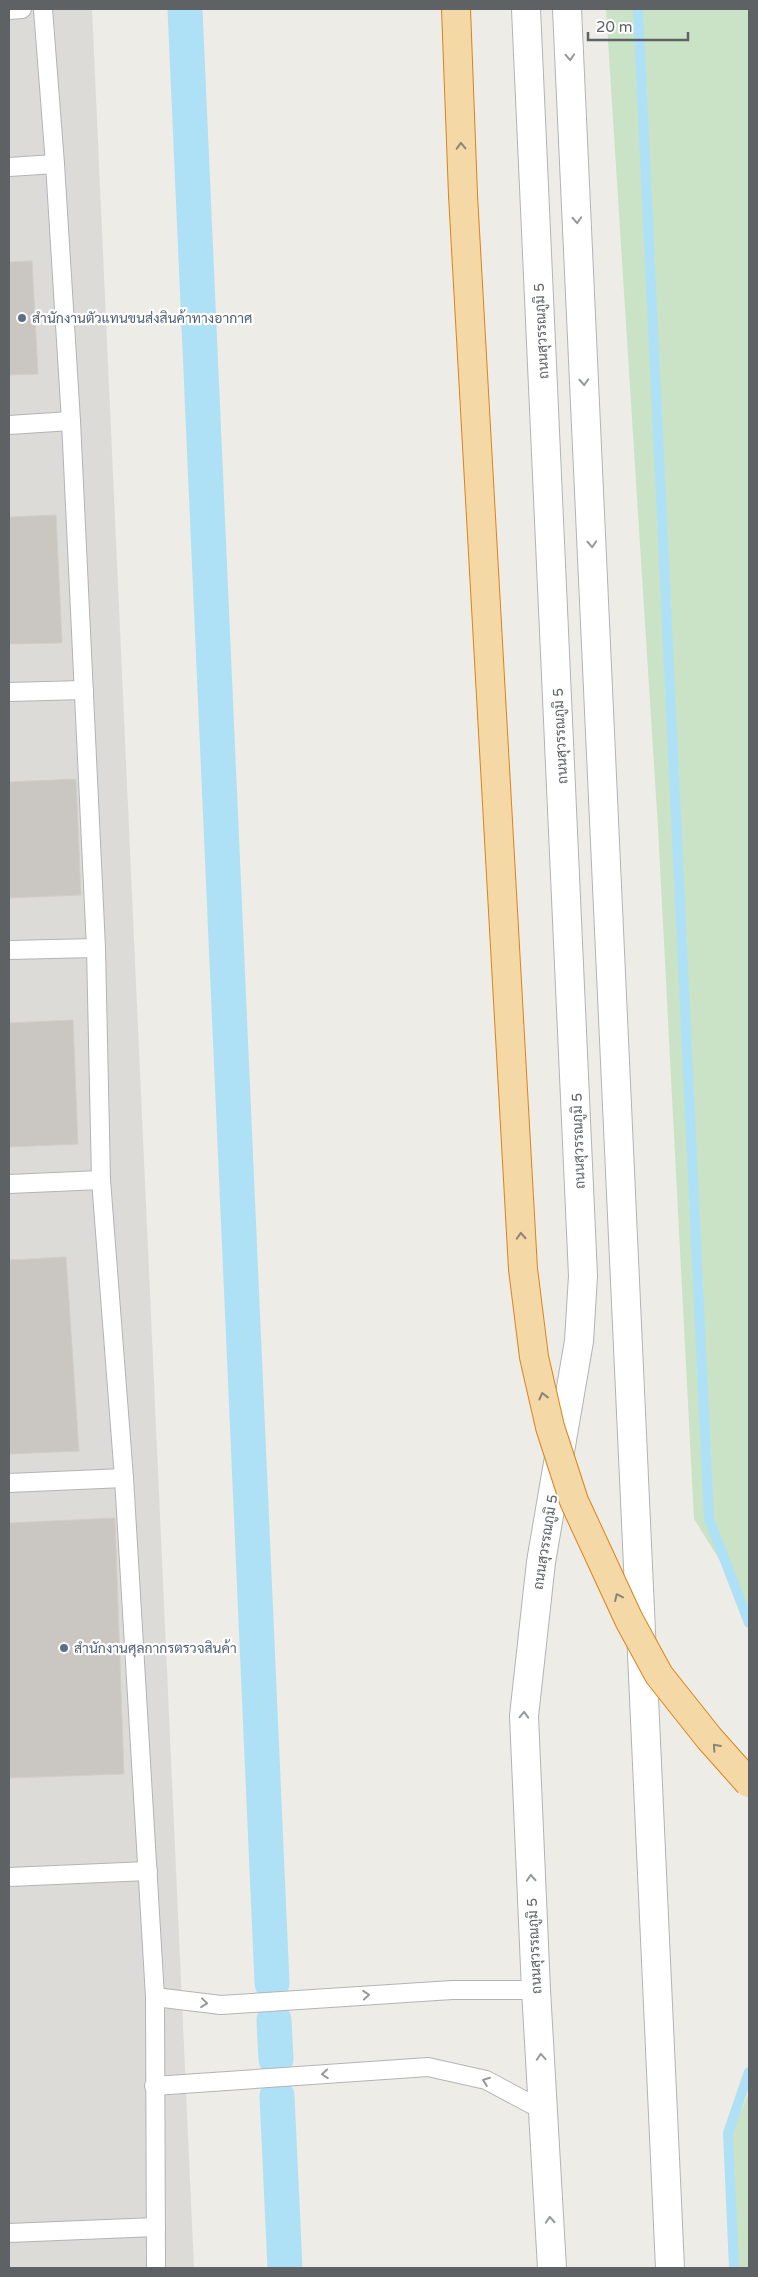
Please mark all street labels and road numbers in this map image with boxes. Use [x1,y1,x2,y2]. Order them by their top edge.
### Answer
street label: ถนนสุวรรณภูมิ 5 [530,282,554,379]
street label: ถนนสุวรรณภูมิ 5 [549,687,573,784]
street label: ถนนสุวรรณภูมิ 5 [568,1093,590,1189]
street label: ถนนสุวรรณภูมิ 5 [530,1493,562,1591]
street label: ถนนสุวรรณภูมิ 5 [523,1897,547,1994]

